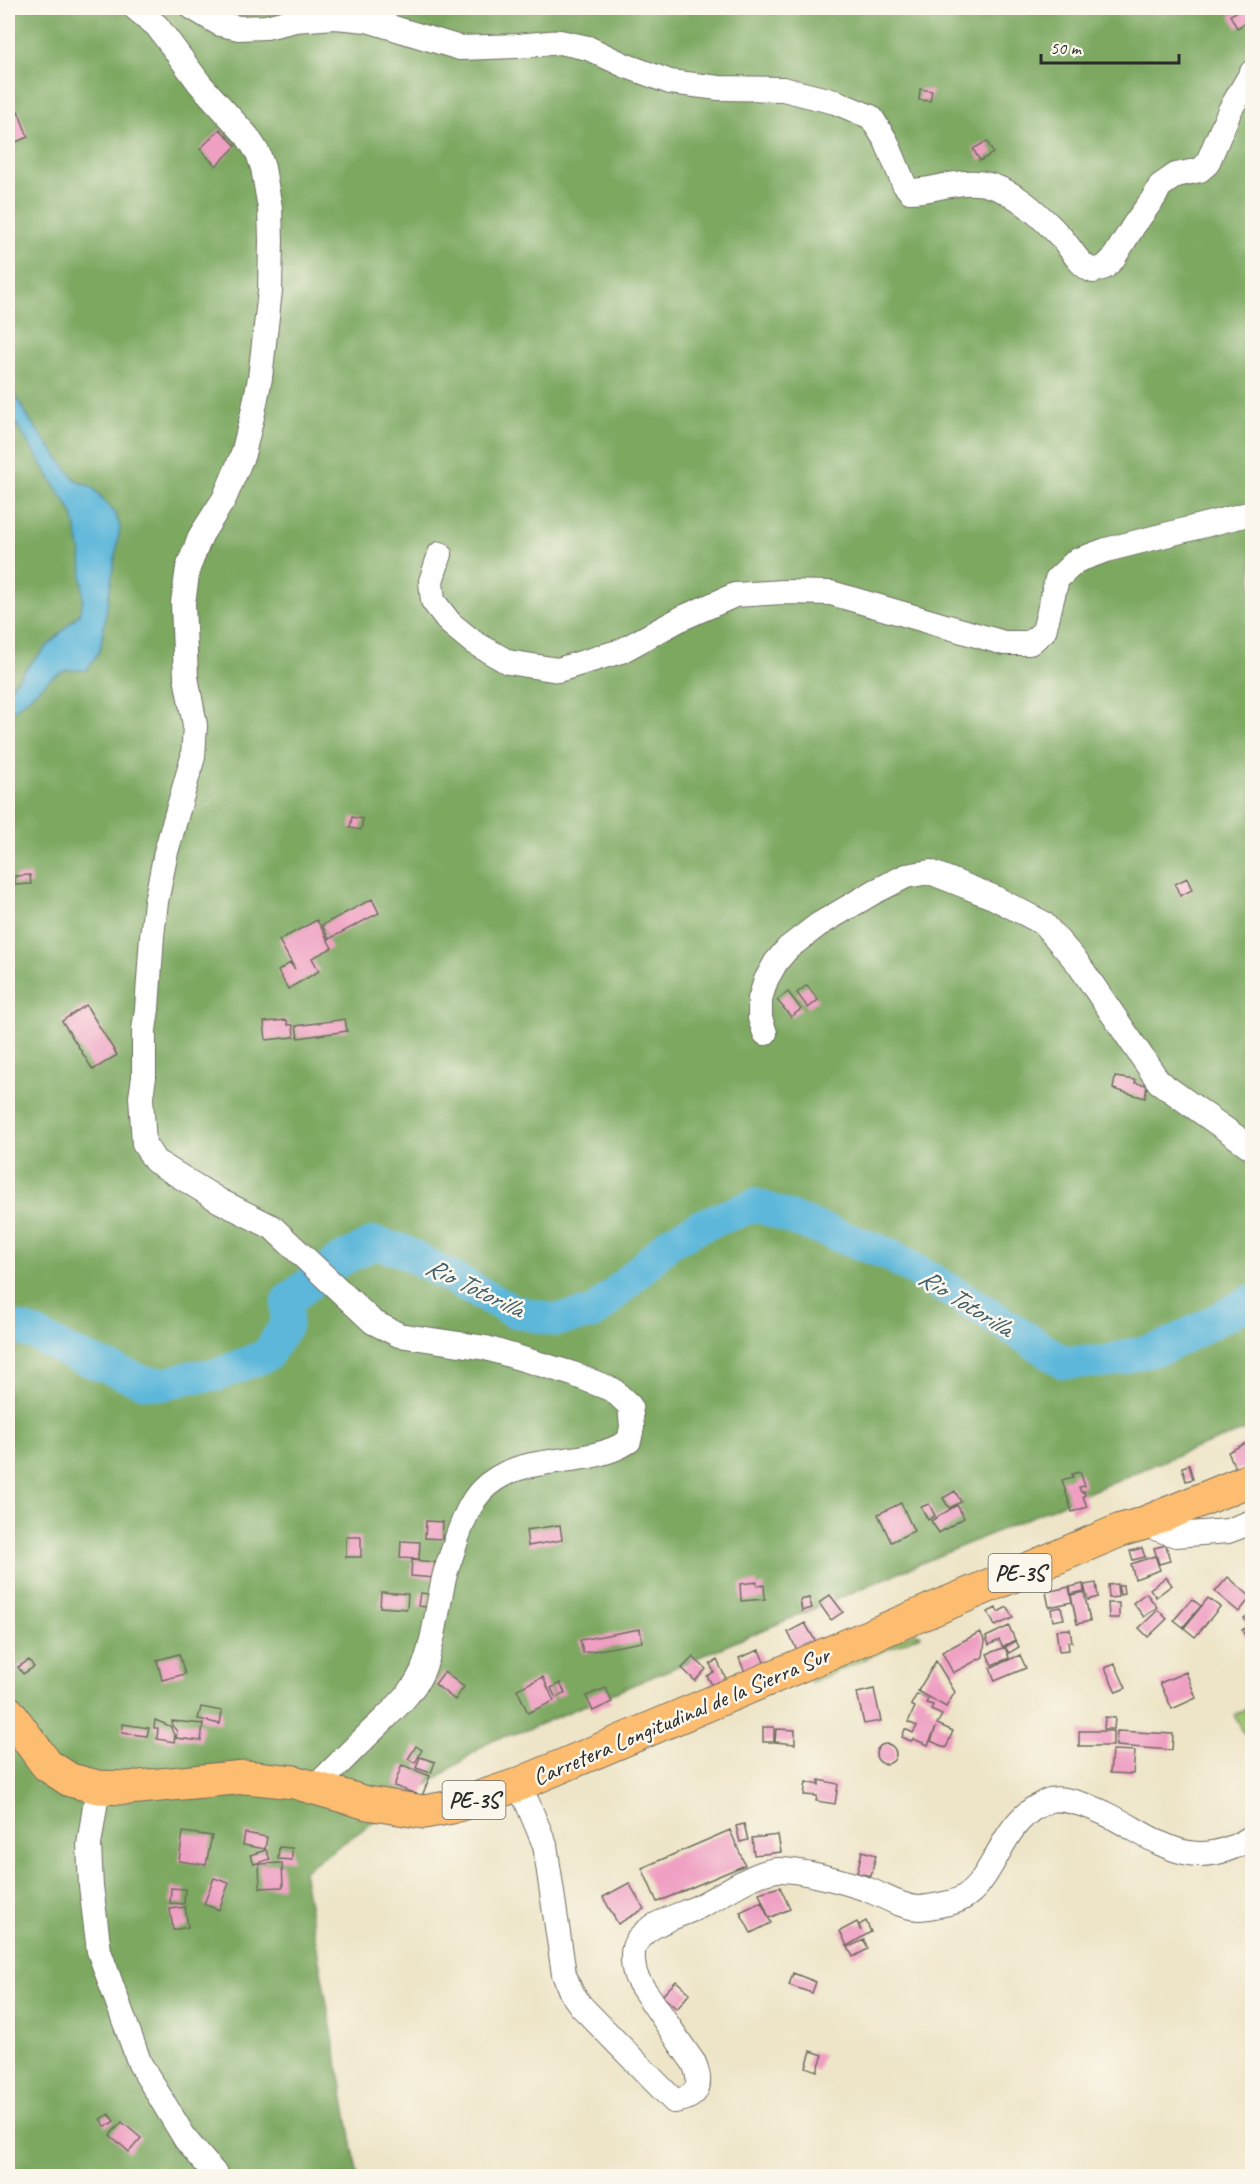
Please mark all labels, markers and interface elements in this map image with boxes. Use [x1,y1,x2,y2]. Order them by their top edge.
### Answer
scale bar [1041,27,1179,65]
text: 50 m [1050,37,1083,59]
water label: Rio Totorilla [421,1250,532,1327]
water label: Rio Totorilla [913,1261,1022,1346]
road number: PE-3S [988,1554,1052,1592]
street label: Carretera Longitudinal de la Sierra Sur [528,1639,836,1792]
road number: PE-3S [442,1781,506,1819]

